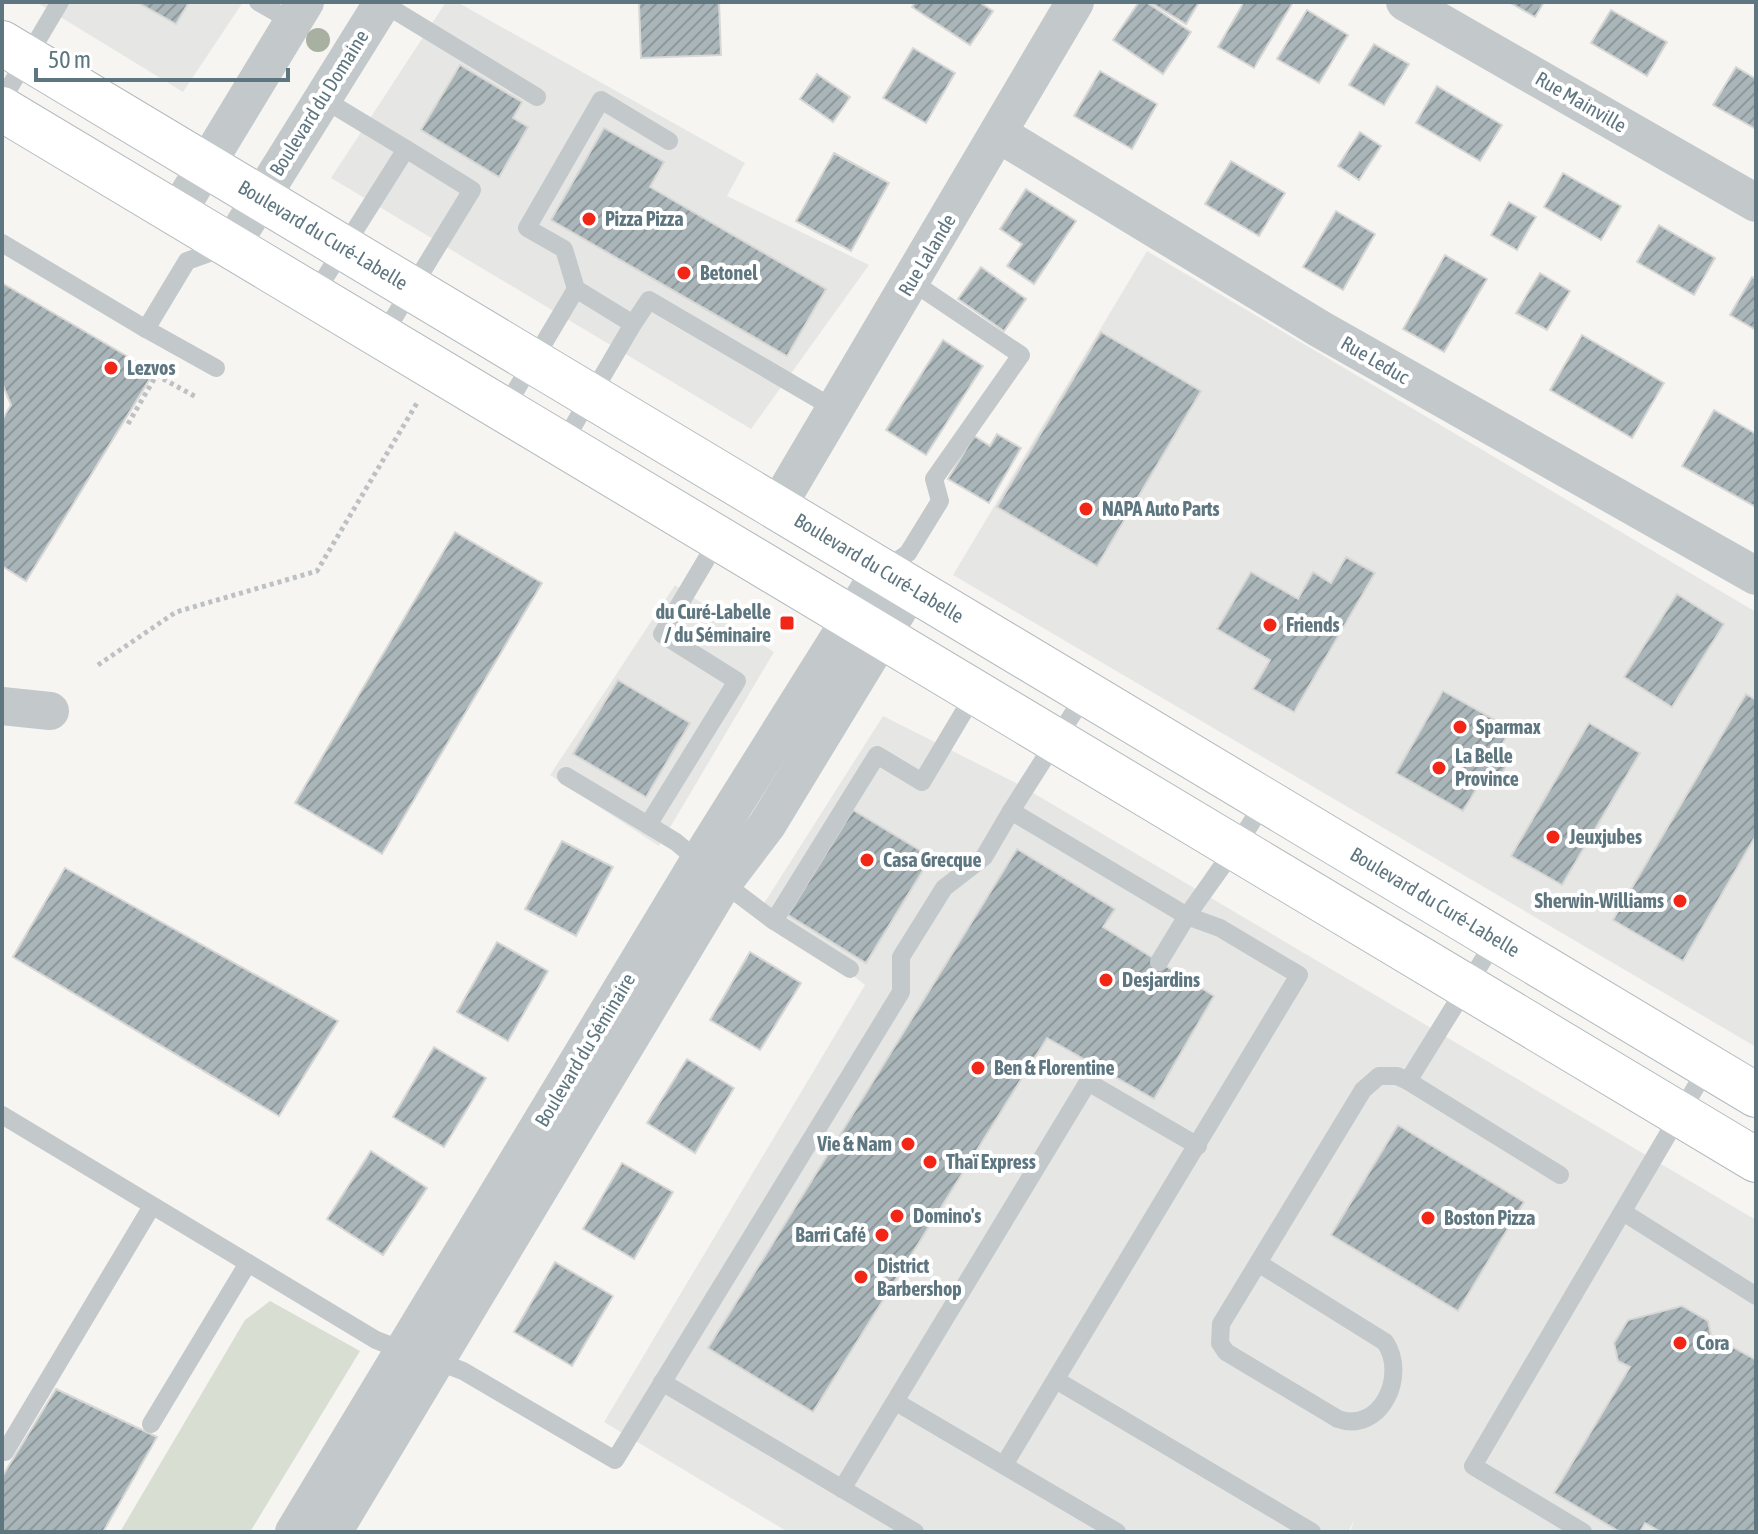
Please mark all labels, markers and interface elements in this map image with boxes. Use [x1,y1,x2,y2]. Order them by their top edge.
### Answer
street label: Boulevard du Domaine [264,26,373,180]
scale bar [36,32,288,82]
text: 50 m [48,46,91,73]
street label: Rue Mainville [1532,66,1631,137]
street label: Boulevard du Curé-Labelle [234,175,412,294]
place label: Pizza Pizza [605,207,684,230]
marker: Pizza Pizza [580,210,598,228]
street label: Rue Lalande [893,210,960,300]
place label: Betonel [700,261,758,284]
marker: Betonel [675,264,693,282]
street label: Rue Leduc [1337,331,1414,389]
place label: Lezvos [127,356,176,379]
marker: Lezvos [102,359,120,377]
place label: NAPA Auto Parts [1102,497,1220,520]
marker: NAPA Auto Parts [1077,500,1095,518]
street label: Boulevard du Curé-Labelle [790,508,968,627]
place label: du Curé-Labelle / du Séminaire [655,600,771,646]
place label: Friends [1286,613,1339,636]
marker: du Curé-Labelle / du Séminaire [778,614,796,632]
marker: Friends [1261,616,1279,634]
place label: Sparmax [1476,715,1541,738]
marker: Sparmax [1451,718,1469,736]
place label: La Belle Province [1455,744,1519,790]
marker: La Belle Province [1430,759,1448,777]
place label: Jeuxjubes [1568,825,1642,848]
marker: Jeuxjubes [1544,828,1562,846]
street label: Boulevard du Curé-Labelle [1346,842,1524,961]
place label: Casa Grecque [883,848,982,871]
marker: Casa Grecque [858,851,876,869]
place label: Sherwin-Williams [1535,889,1664,912]
marker: Sherwin-Williams [1671,892,1689,910]
place label: Desjardins [1122,968,1200,991]
street label: Boulevard du Séminaire [530,969,639,1131]
marker: Desjardins [1097,971,1115,989]
place label: Ben & Florentine [994,1056,1115,1079]
marker: Ben & Florentine [969,1059,987,1077]
place label: Vie & Nam [816,1132,892,1155]
marker: Vie & Nam [899,1135,917,1153]
place label: Thaï Express [946,1150,1036,1173]
marker: Thaï Express [921,1153,939,1171]
place label: Domino's [913,1204,981,1227]
place label: Boston Pizza [1444,1206,1535,1229]
marker: Domino's [888,1207,906,1225]
marker: Boston Pizza [1419,1209,1437,1227]
place label: Barri Café [795,1223,866,1246]
marker: Barri Café [873,1226,891,1244]
place label: District Barbershop [877,1254,962,1300]
marker: District Barbershop [852,1268,870,1286]
place label: Cora [1696,1331,1729,1354]
marker: Cora [1671,1334,1689,1352]

